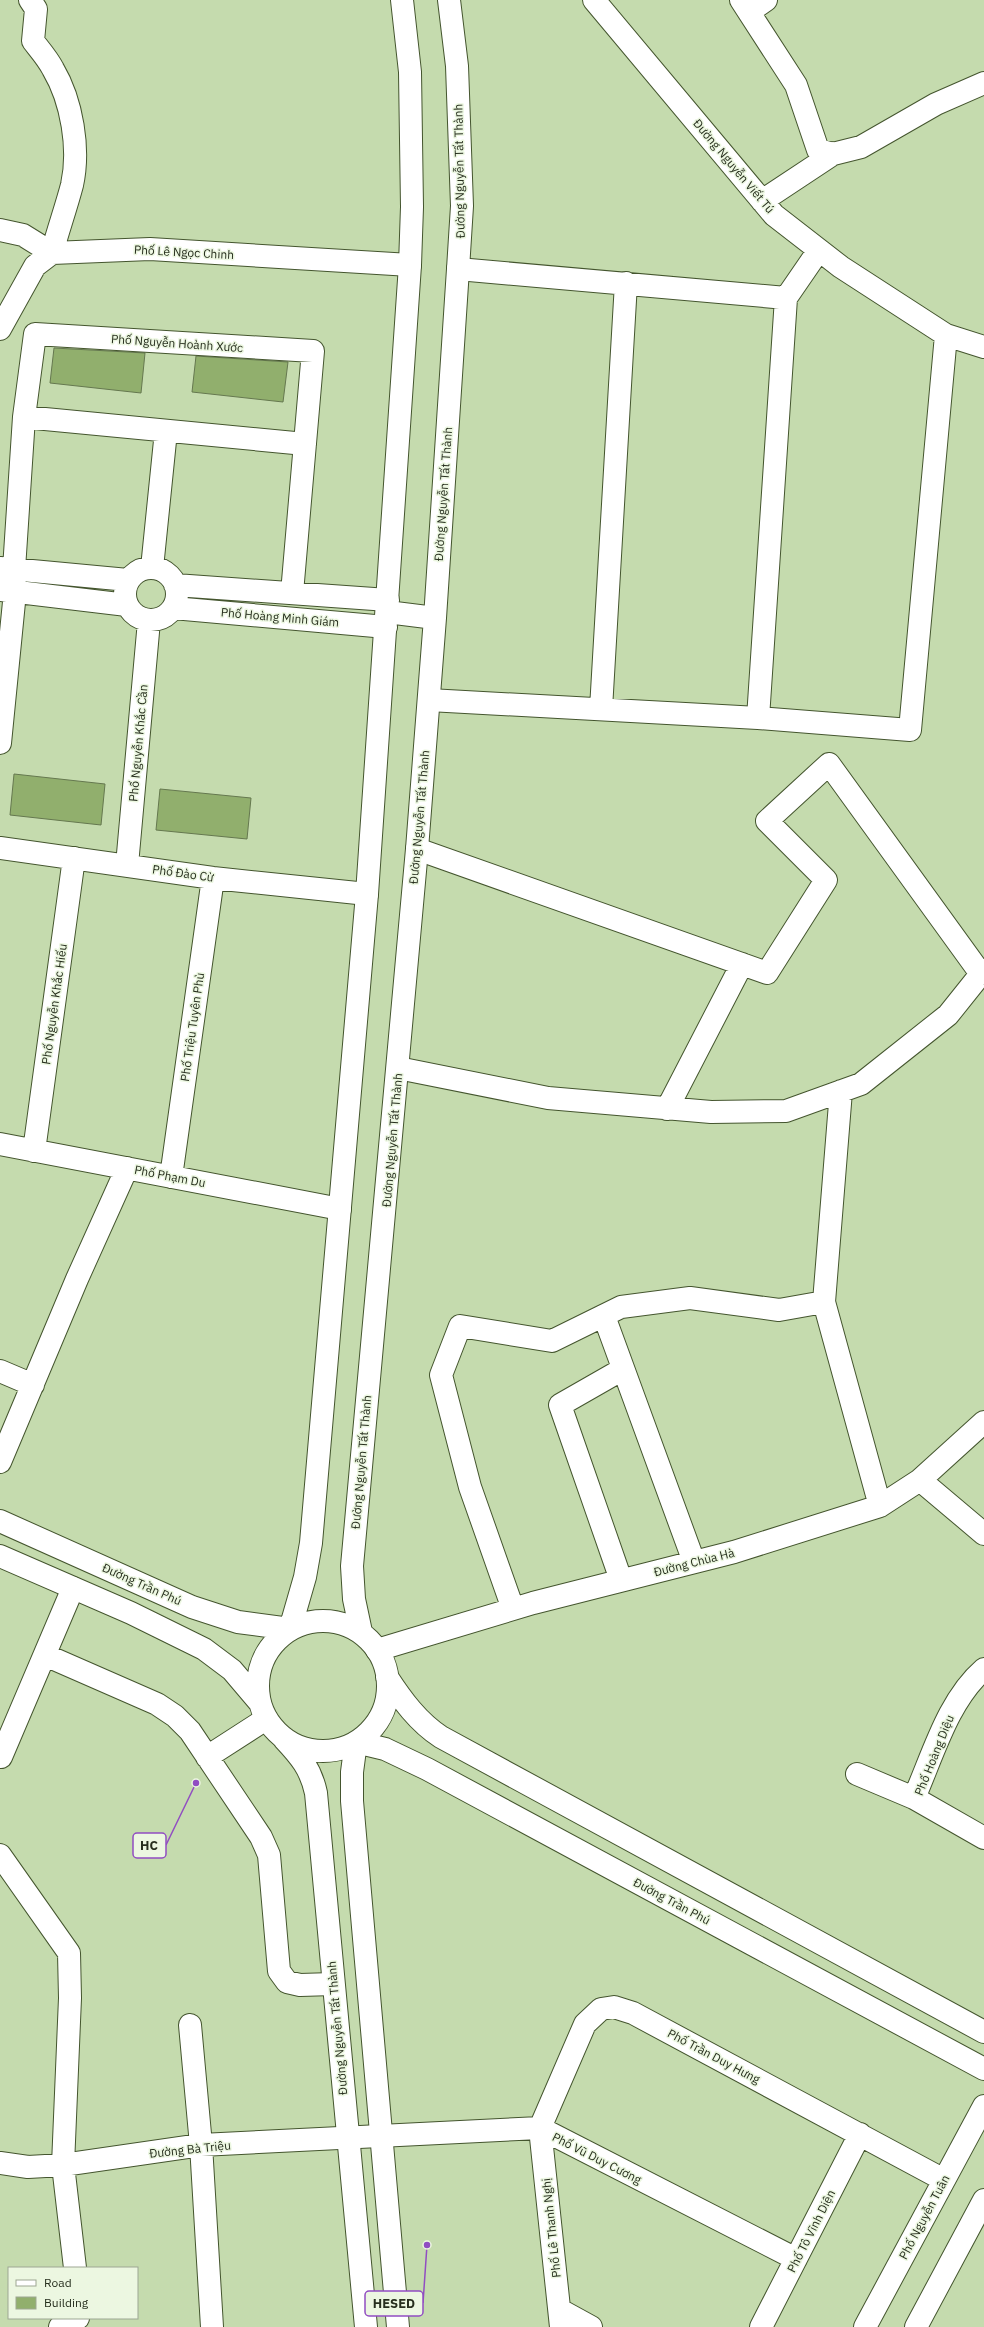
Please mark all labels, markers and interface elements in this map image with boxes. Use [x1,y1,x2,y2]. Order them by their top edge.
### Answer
street label: Đường Nguyễn Tất Thành [450,104,468,238]
street label: Đường Nguyễn Viết Tú [690,116,778,216]
street label: Phố Lê Ngọc Chinh [134,242,234,262]
street label: Phố Nguyễn Hoành Xước [110,331,244,355]
street label: Đường Nguyễn Tất Thành [431,426,455,562]
street label: Phố Hoàng Minh Giám [220,604,340,630]
street label: Phố Nguyễn Khắc Cần [125,684,151,802]
street label: Đường Nguyễn Tất Thành [406,749,432,885]
street label: Phố Đào Cừ [151,861,215,885]
street label: Phố Nguyễn Khắc Hiếu [38,943,70,1065]
street label: Phố Triệu Tuyên Phù [177,972,207,1082]
street label: Đường Nguyễn Tất Thành [379,1072,405,1208]
street label: Phố Phạm Du [133,1162,207,1190]
street label: Đường Nguyễn Tất Thành [348,1394,374,1530]
street label: Đường Chùa Hà [652,1545,737,1579]
street label: Đường Trần Phú [100,1560,184,1608]
street label: Phố Hoàng Diệu [911,1712,957,1798]
callout: HC [133,1833,166,1858]
text: HC [140,1837,158,1854]
street label: Đường Trần Phú [631,1874,713,1928]
street label: Đường Nguyễn Tất Thành [324,1960,350,2096]
street label: Phố Trần Duy Hưng [665,2025,763,2087]
street label: Phố Vũ Duy Cương [550,2129,645,2187]
street label: Đường Bà Triệu [149,2137,231,2161]
street label: Phố Nguyễn Tuân [895,2172,953,2262]
street label: Phố Lê Thanh Nghị [538,2177,564,2279]
street label: Phố Tô Vĩnh Diện [784,2187,838,2275]
legend [8,2267,138,2319]
text: Road [44,2275,72,2290]
callout: HESED [365,2291,423,2316]
text: Building [44,2295,89,2310]
text: HESED [373,2295,415,2312]

